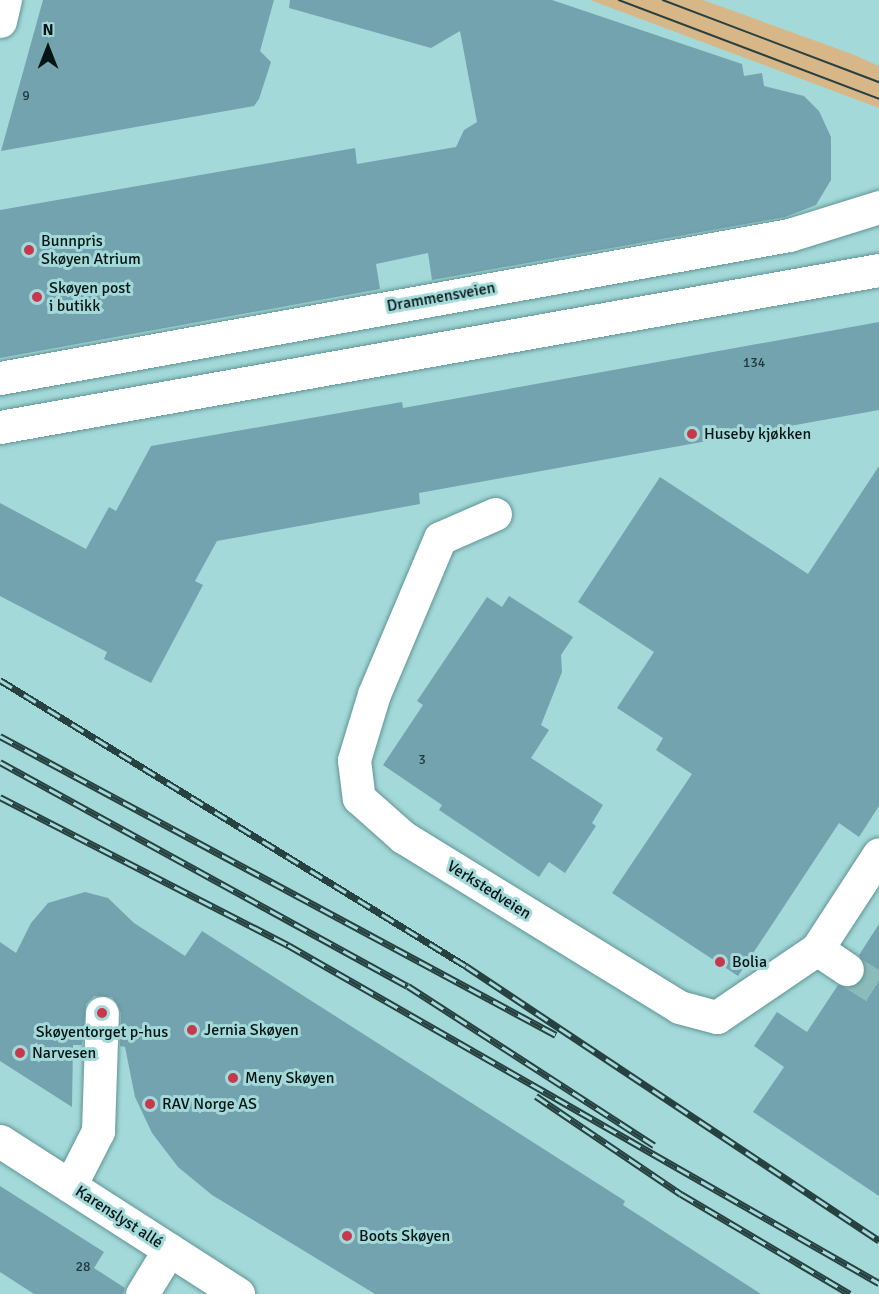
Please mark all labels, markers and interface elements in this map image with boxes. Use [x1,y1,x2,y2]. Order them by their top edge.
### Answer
north arrow [18,18,78,78]
text: N [42,20,54,40]
house number: 9 [22,88,30,104]
place label: Bunnpris Skøyen Atrium [41,231,141,269]
marker: Bunnpris Skøyen Atrium [22,243,36,257]
place label: Skøyen post i butikk [49,278,131,316]
street label: Drammensveien [385,278,497,316]
marker: Skøyen post i butikk [30,290,44,304]
house number: 134 [743,355,765,371]
place label: Huseby kjøkken [704,424,811,444]
marker: Huseby kjøkken [685,427,699,441]
house number: 3 [418,752,426,768]
street label: Verkstedveien [443,857,535,923]
place label: Bolia [732,952,767,972]
marker: Bolia [713,955,727,969]
marker: Skøyentorget p-hus [95,1006,109,1020]
place label: Jernia Skøyen [204,1020,299,1040]
place label: Skøyentorget p-hus [36,1022,168,1042]
marker: Jernia Skøyen [185,1023,199,1037]
place label: Narvesen [32,1043,96,1063]
marker: Narvesen [13,1046,27,1060]
place label: Meny Skøyen [245,1068,334,1088]
marker: Meny Skøyen [226,1071,240,1085]
place label: RAV Norge AS [162,1094,257,1114]
marker: RAV Norge AS [143,1097,157,1111]
street label: Karenslyst allé [72,1182,166,1252]
place label: Boots Skøyen [359,1226,450,1246]
marker: Boots Skøyen [340,1229,354,1243]
house number: 28 [75,1259,91,1275]

